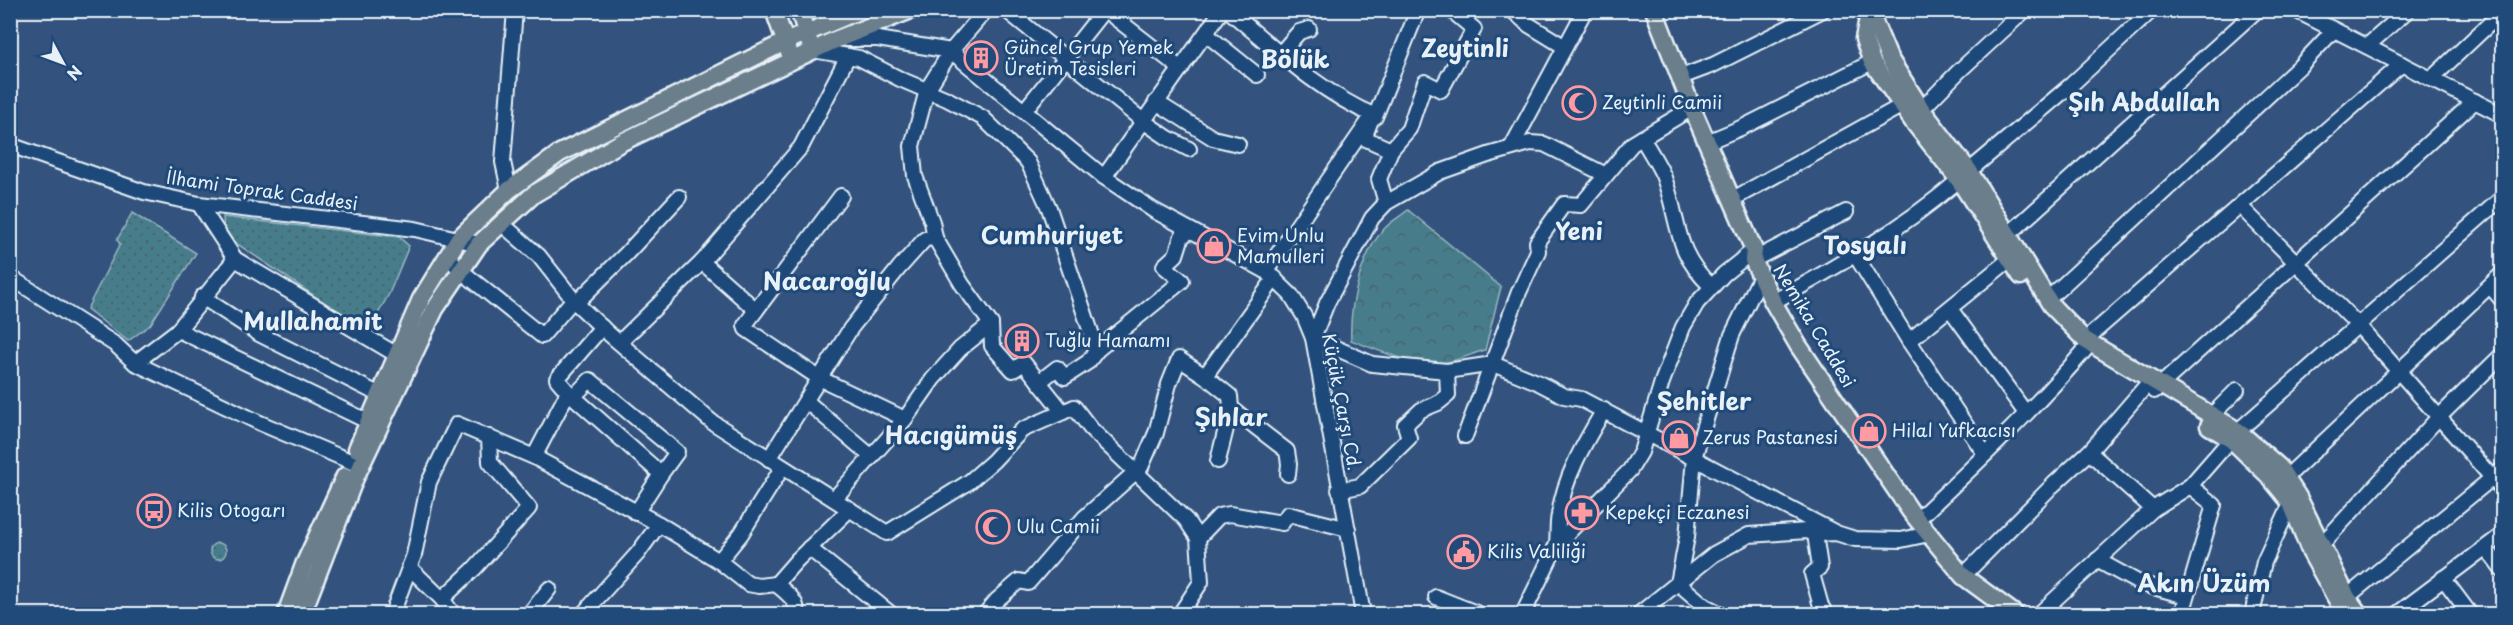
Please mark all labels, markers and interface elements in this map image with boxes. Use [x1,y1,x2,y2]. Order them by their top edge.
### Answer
district label: Zeytinli [1421,29,1509,65]
north arrow [33,33,93,93]
place label: Güncel Grup Yemek Üretim Tesisleri [1004,33,1174,81]
building icon: Güncel Grup Yemek Üretim Tesisleri [963,40,999,76]
district label: Bölük [1260,40,1330,76]
text: N [62,61,88,86]
district label: Şıh Abdullah [2068,83,2220,119]
mosque icon: Zeytinli Camii [1561,85,1597,121]
place label: Zeytinli Camii [1602,88,1722,115]
street label: İlhami Toprak Caddesi [165,163,360,216]
district label: Yeni [1555,212,1603,248]
district label: Cumhuriyet [981,216,1123,252]
place label: Evim Unlu Mamulleri [1237,221,1325,269]
district label: Tosyalı [1823,226,1907,262]
shop icon: Evim Unlu Mamulleri [1196,228,1232,264]
street label: Nemika Caddesi [1768,258,1863,392]
district label: Nacaroğlu [763,262,891,298]
district label: Mullahamit [243,302,383,338]
building icon: Tuğlu Hamamı [1004,323,1040,359]
place label: Tuğlu Hamamı [1045,326,1170,353]
street label: Küçük Çarşı Cd. [1316,331,1369,473]
district label: Şehitler [1657,382,1752,418]
district label: Şıhlar [1194,398,1268,434]
shop icon: Hilal Yufkacısı [1851,413,1887,449]
district label: Hacıgümüş [885,416,1017,452]
place label: Hilal Yufkacısı [1892,416,2016,443]
shop icon: Zerus Pastanesi [1661,420,1697,456]
place label: Zerus Pastanesi [1702,423,1838,450]
bus stop icon: Kilis Otogarı [136,493,172,529]
pharmacy icon: Kepekçi Eczanesi [1564,495,1600,531]
place label: Kilis Otogarı [177,496,285,523]
place label: Kepekçi Eczanesi [1605,498,1749,525]
mosque icon: Ulu Camii [975,509,1011,545]
place label: Ulu Camii [1016,512,1100,539]
public building icon: Kilis Valiliği [1446,534,1482,570]
place label: Kilis Valiliği [1487,537,1586,564]
district label: Akın Üzüm [2137,564,2271,600]

